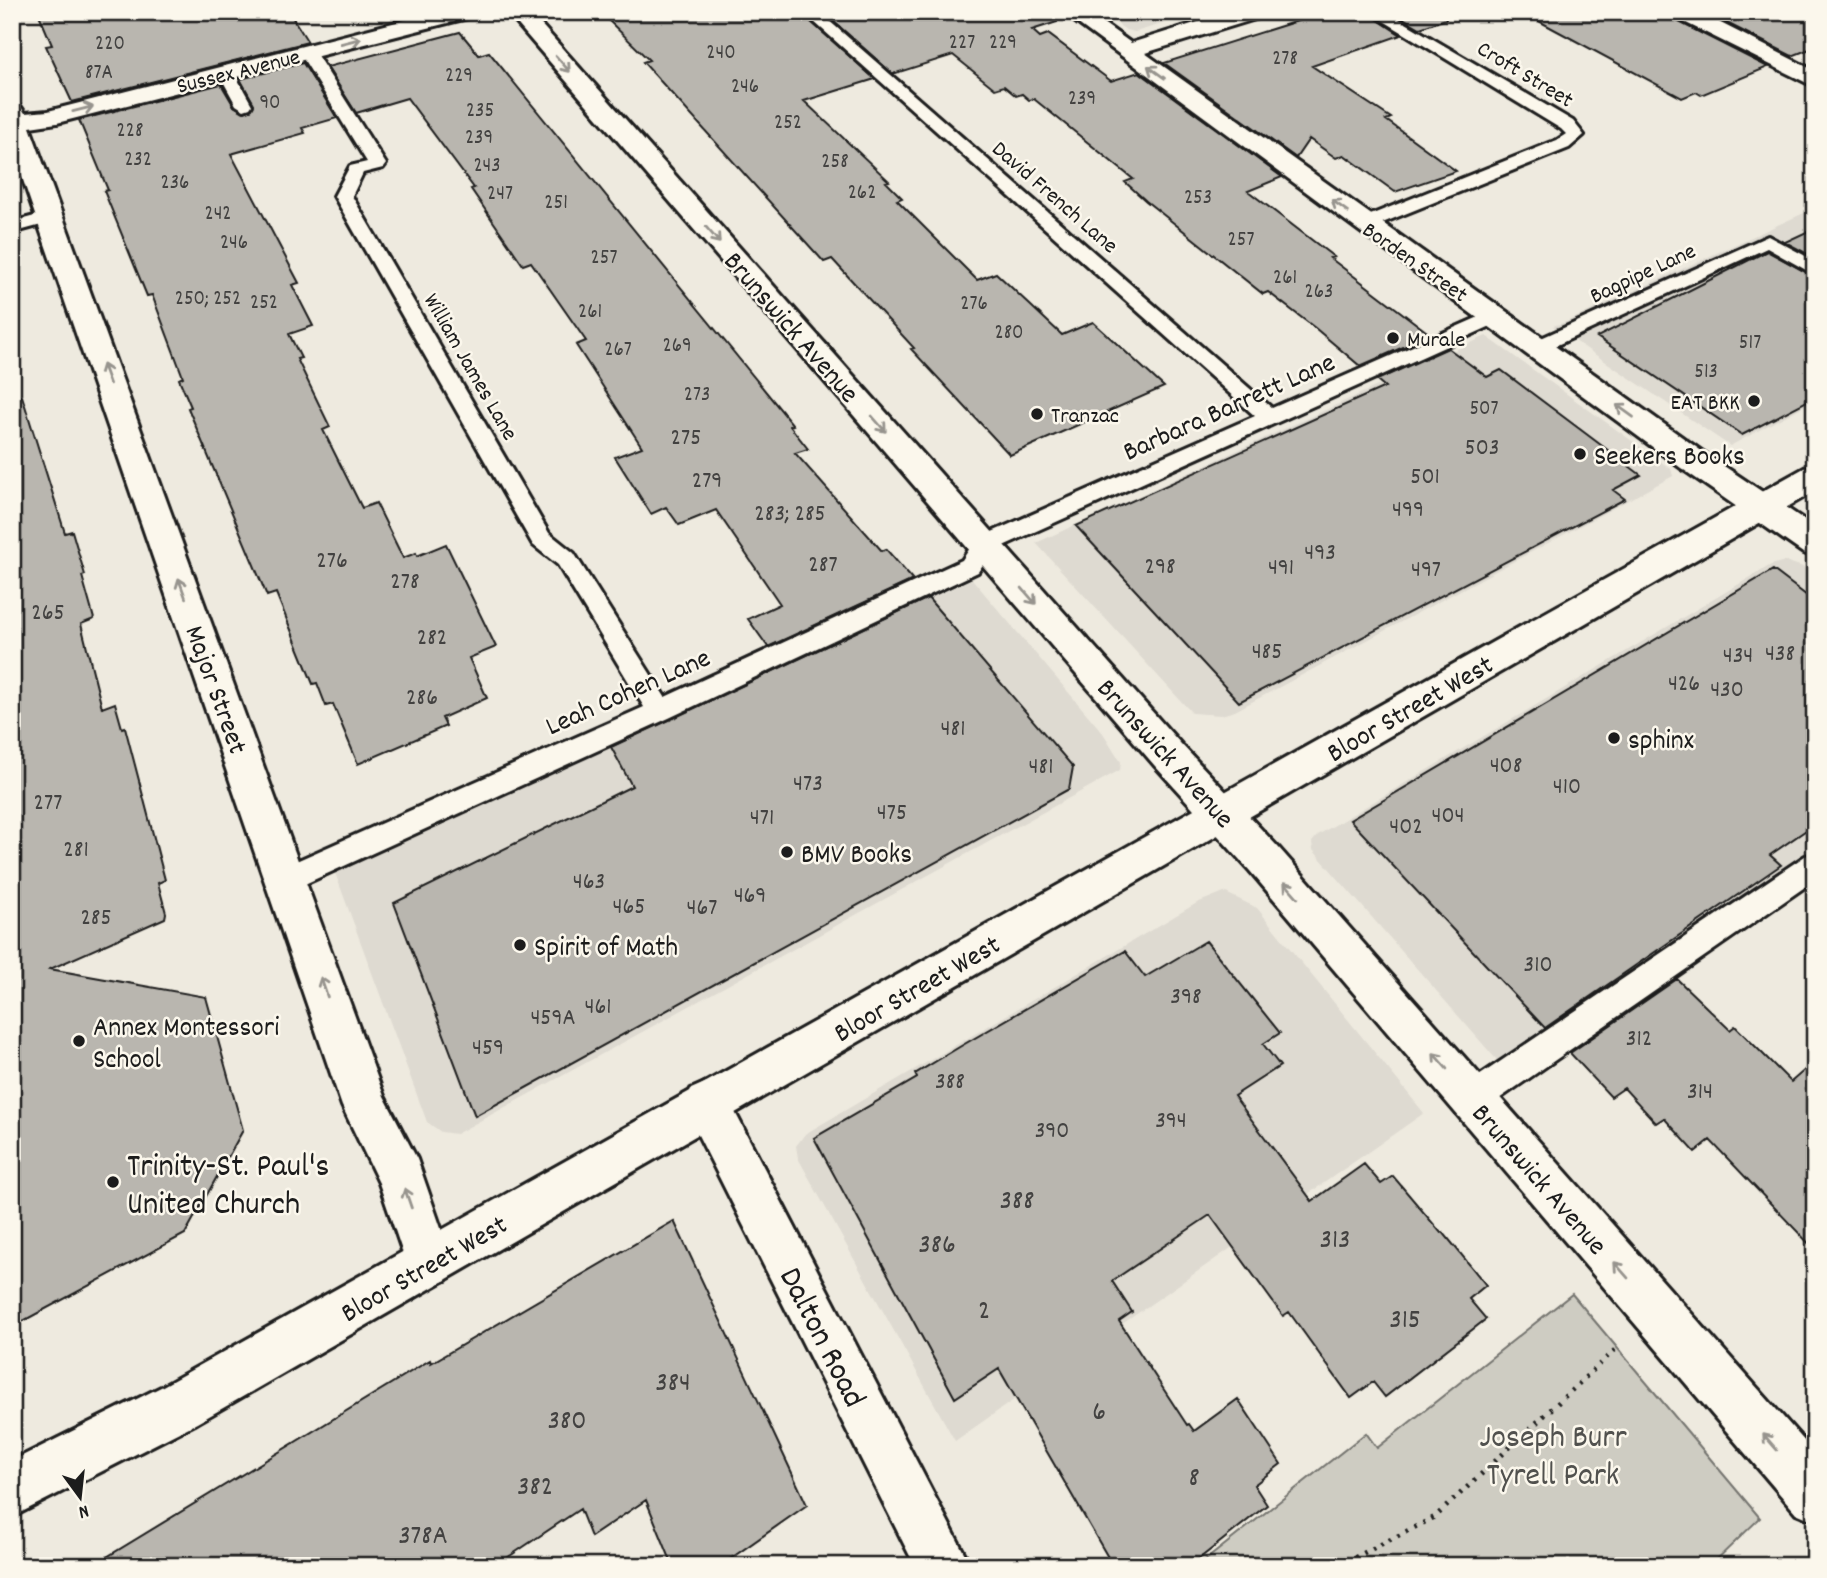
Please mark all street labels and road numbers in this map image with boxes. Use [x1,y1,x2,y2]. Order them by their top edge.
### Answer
street label: Croft Street [1469,34,1579,118]
street label: Sussex Avenue [174,42,304,105]
street label: David French Lane [983,134,1124,263]
street label: Borden Street [1354,215,1474,312]
street label: Bagpipe Lane [1585,236,1702,314]
street label: Brunswick Avenue [712,245,866,414]
street label: William James Lane [413,288,525,448]
street label: Barbara Barrett Lane [1118,345,1342,474]
street label: Major Street [172,621,255,761]
street label: Leah Cohen Lane [540,640,718,749]
street label: Bloor Street West [1321,647,1502,775]
street label: Brunswick Avenue [1085,672,1242,839]
street label: Bloor Street West [828,927,1009,1055]
street label: Brunswick Avenue [1460,1097,1614,1266]
street label: Bloor Street West [335,1207,516,1335]
street label: Dalton Road [765,1260,875,1417]

